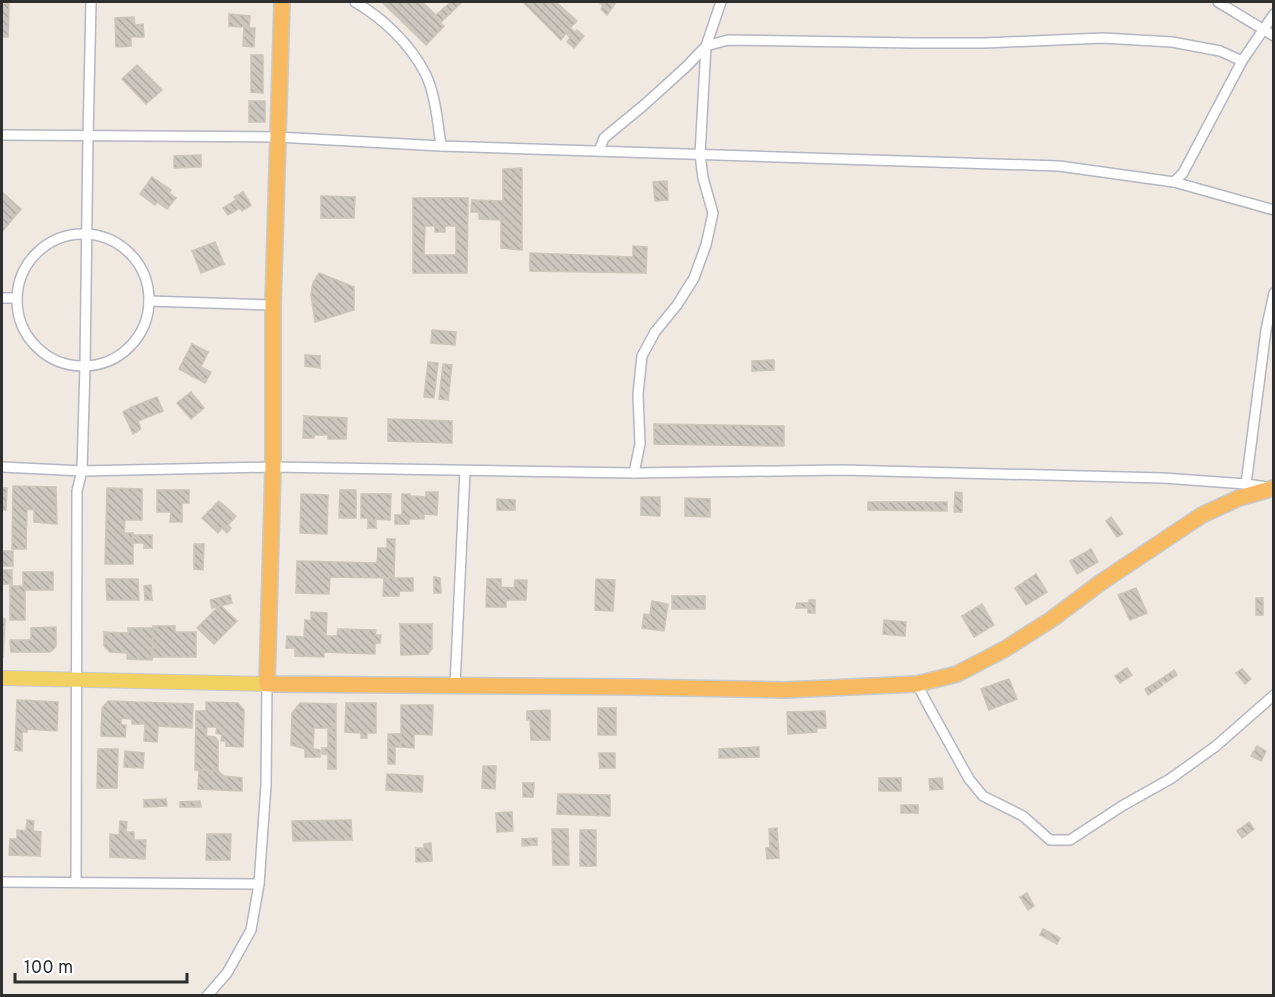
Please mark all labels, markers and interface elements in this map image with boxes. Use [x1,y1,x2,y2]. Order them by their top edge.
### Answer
scale bar [15,946,188,984]
text: 100 m [24,957,73,980]

